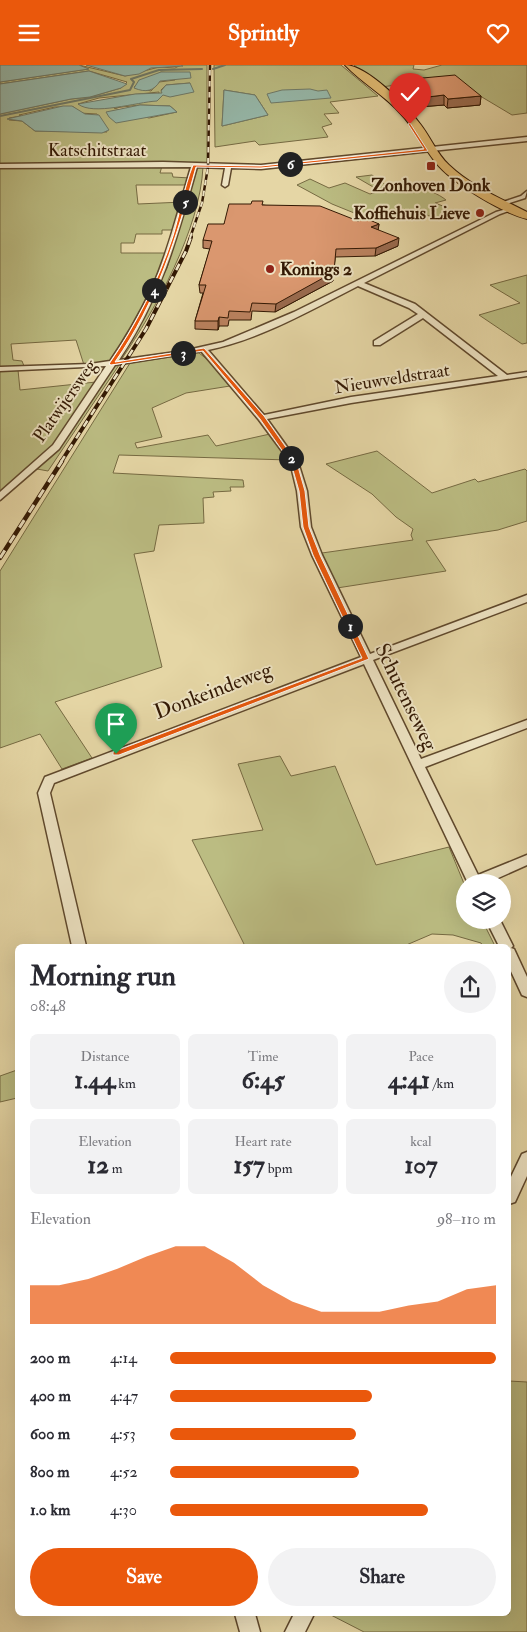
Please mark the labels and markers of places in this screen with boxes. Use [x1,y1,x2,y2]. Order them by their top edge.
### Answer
pin [389,73,431,124]
pin: 6 [278,151,302,177]
marker: Zonhoven Donk [425,160,437,172]
place label: Zonhoven Donk [372,174,491,197]
pin: 5 [172,189,198,215]
place label: Koffiehuis Lieve [353,202,470,225]
marker: Koffiehuis Lieve [474,207,486,219]
place label: Konings 2 [280,258,352,281]
marker: Konings 2 [264,263,276,275]
pin: 4 [142,277,166,303]
pin: 3 [170,341,196,365]
pin: 2 [278,445,304,471]
pin: 1 [338,613,362,639]
pin [95,703,137,754]

